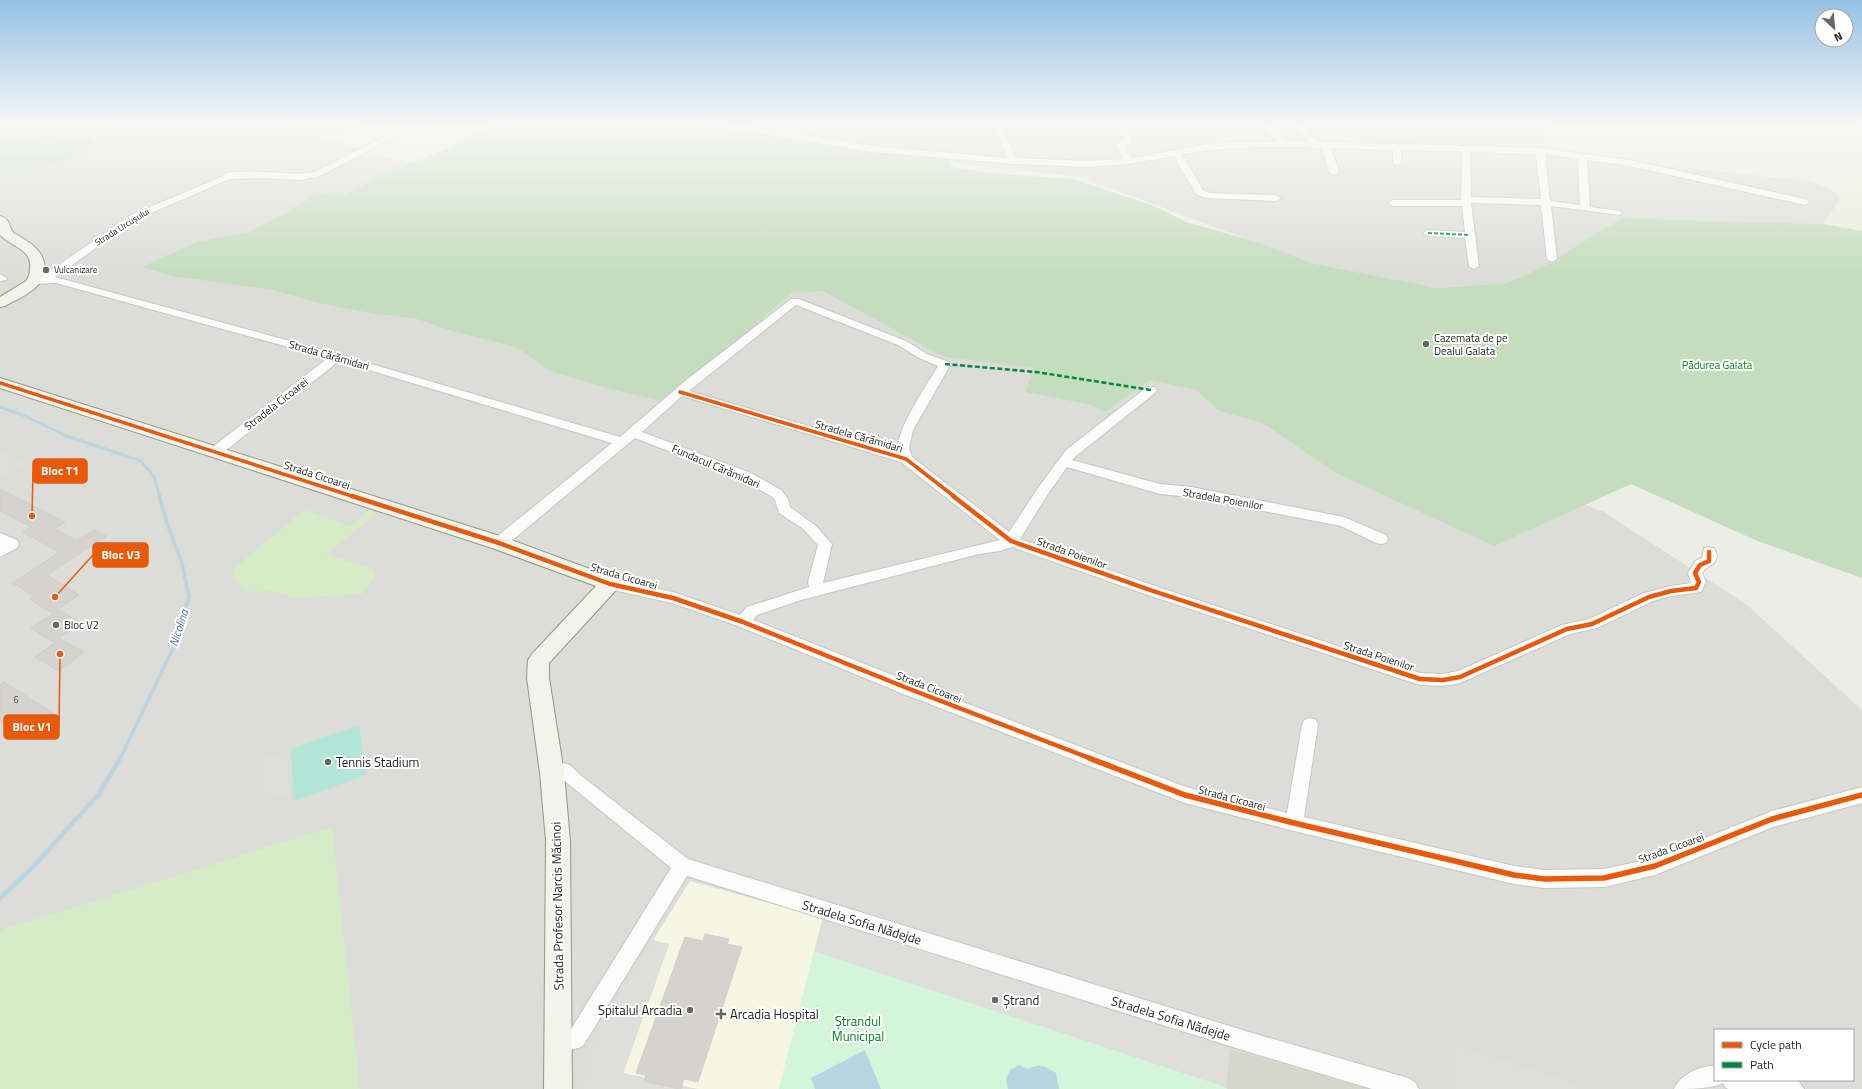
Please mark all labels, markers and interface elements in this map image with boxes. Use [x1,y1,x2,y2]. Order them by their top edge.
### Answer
north arrow [1814,8,1854,48]
text: N [1831,28,1845,46]
street label: Strada Urcușului [92,205,152,249]
place label: Vulcanizare [54,263,98,276]
marker: Vulcanizare [41,265,51,275]
place label: Cazemata de pe Dealul Galata [1434,330,1508,359]
street label: Strada Cărămidari [287,336,371,374]
marker: Cazemata de pe Dealul Galata [1421,339,1431,349]
park label: Pădurea Galata [1682,357,1753,373]
street label: Stradela Cicoarei [241,374,311,434]
street label: Stradela Cărămidari [813,416,905,456]
street label: Fundacul Cărămidari [669,440,763,492]
street label: Strada Cicoarei [282,457,352,493]
callout: Bloc T1 [33,459,87,483]
text: Bloc T1 [41,461,79,480]
street label: Stradela Poienilor [1181,484,1265,514]
street label: Strada Poienilor [1035,533,1109,573]
callout: Bloc V3 [93,543,148,567]
text: Bloc V3 [102,545,140,564]
street label: Strada Cicoarei [589,559,659,593]
water label: Nicolina [164,606,194,649]
place label: Bloc V2 [64,617,99,633]
marker: Bloc V2 [51,620,61,630]
street label: Strada Poienilor [1342,637,1417,675]
street label: Strada Cicoarei [894,667,964,707]
house number: 6 [13,693,19,706]
callout: Bloc V1 [4,715,59,739]
text: Bloc V1 [13,717,51,736]
place label: Tennis Stadium [336,752,419,772]
marker: Tennis Stadium [323,757,333,767]
street label: Strada Cicoarei [1197,781,1267,815]
street label: Strada Profesor Narcis Măcinoi [546,822,568,990]
street label: Strada Cicoarei [1636,829,1706,867]
street label: Stradela Sofia Nădejde [800,894,924,950]
place label: Ștrand [1003,990,1039,1010]
street label: Stradela Sofia Nădejde [1109,990,1233,1046]
marker: Ștrand [990,995,1000,1005]
place label: Spitalul Arcadia [598,1000,682,1020]
place label: Arcadia Hospital [730,1004,819,1024]
marker: Spitalul Arcadia [685,1005,695,1015]
marker: Arcadia Hospital [715,1008,727,1020]
park label: Ștrandul Municipal [832,1011,884,1046]
legend [1714,1029,1854,1081]
text: Cycle path [1750,1035,1802,1054]
text: Path [1750,1055,1774,1074]

